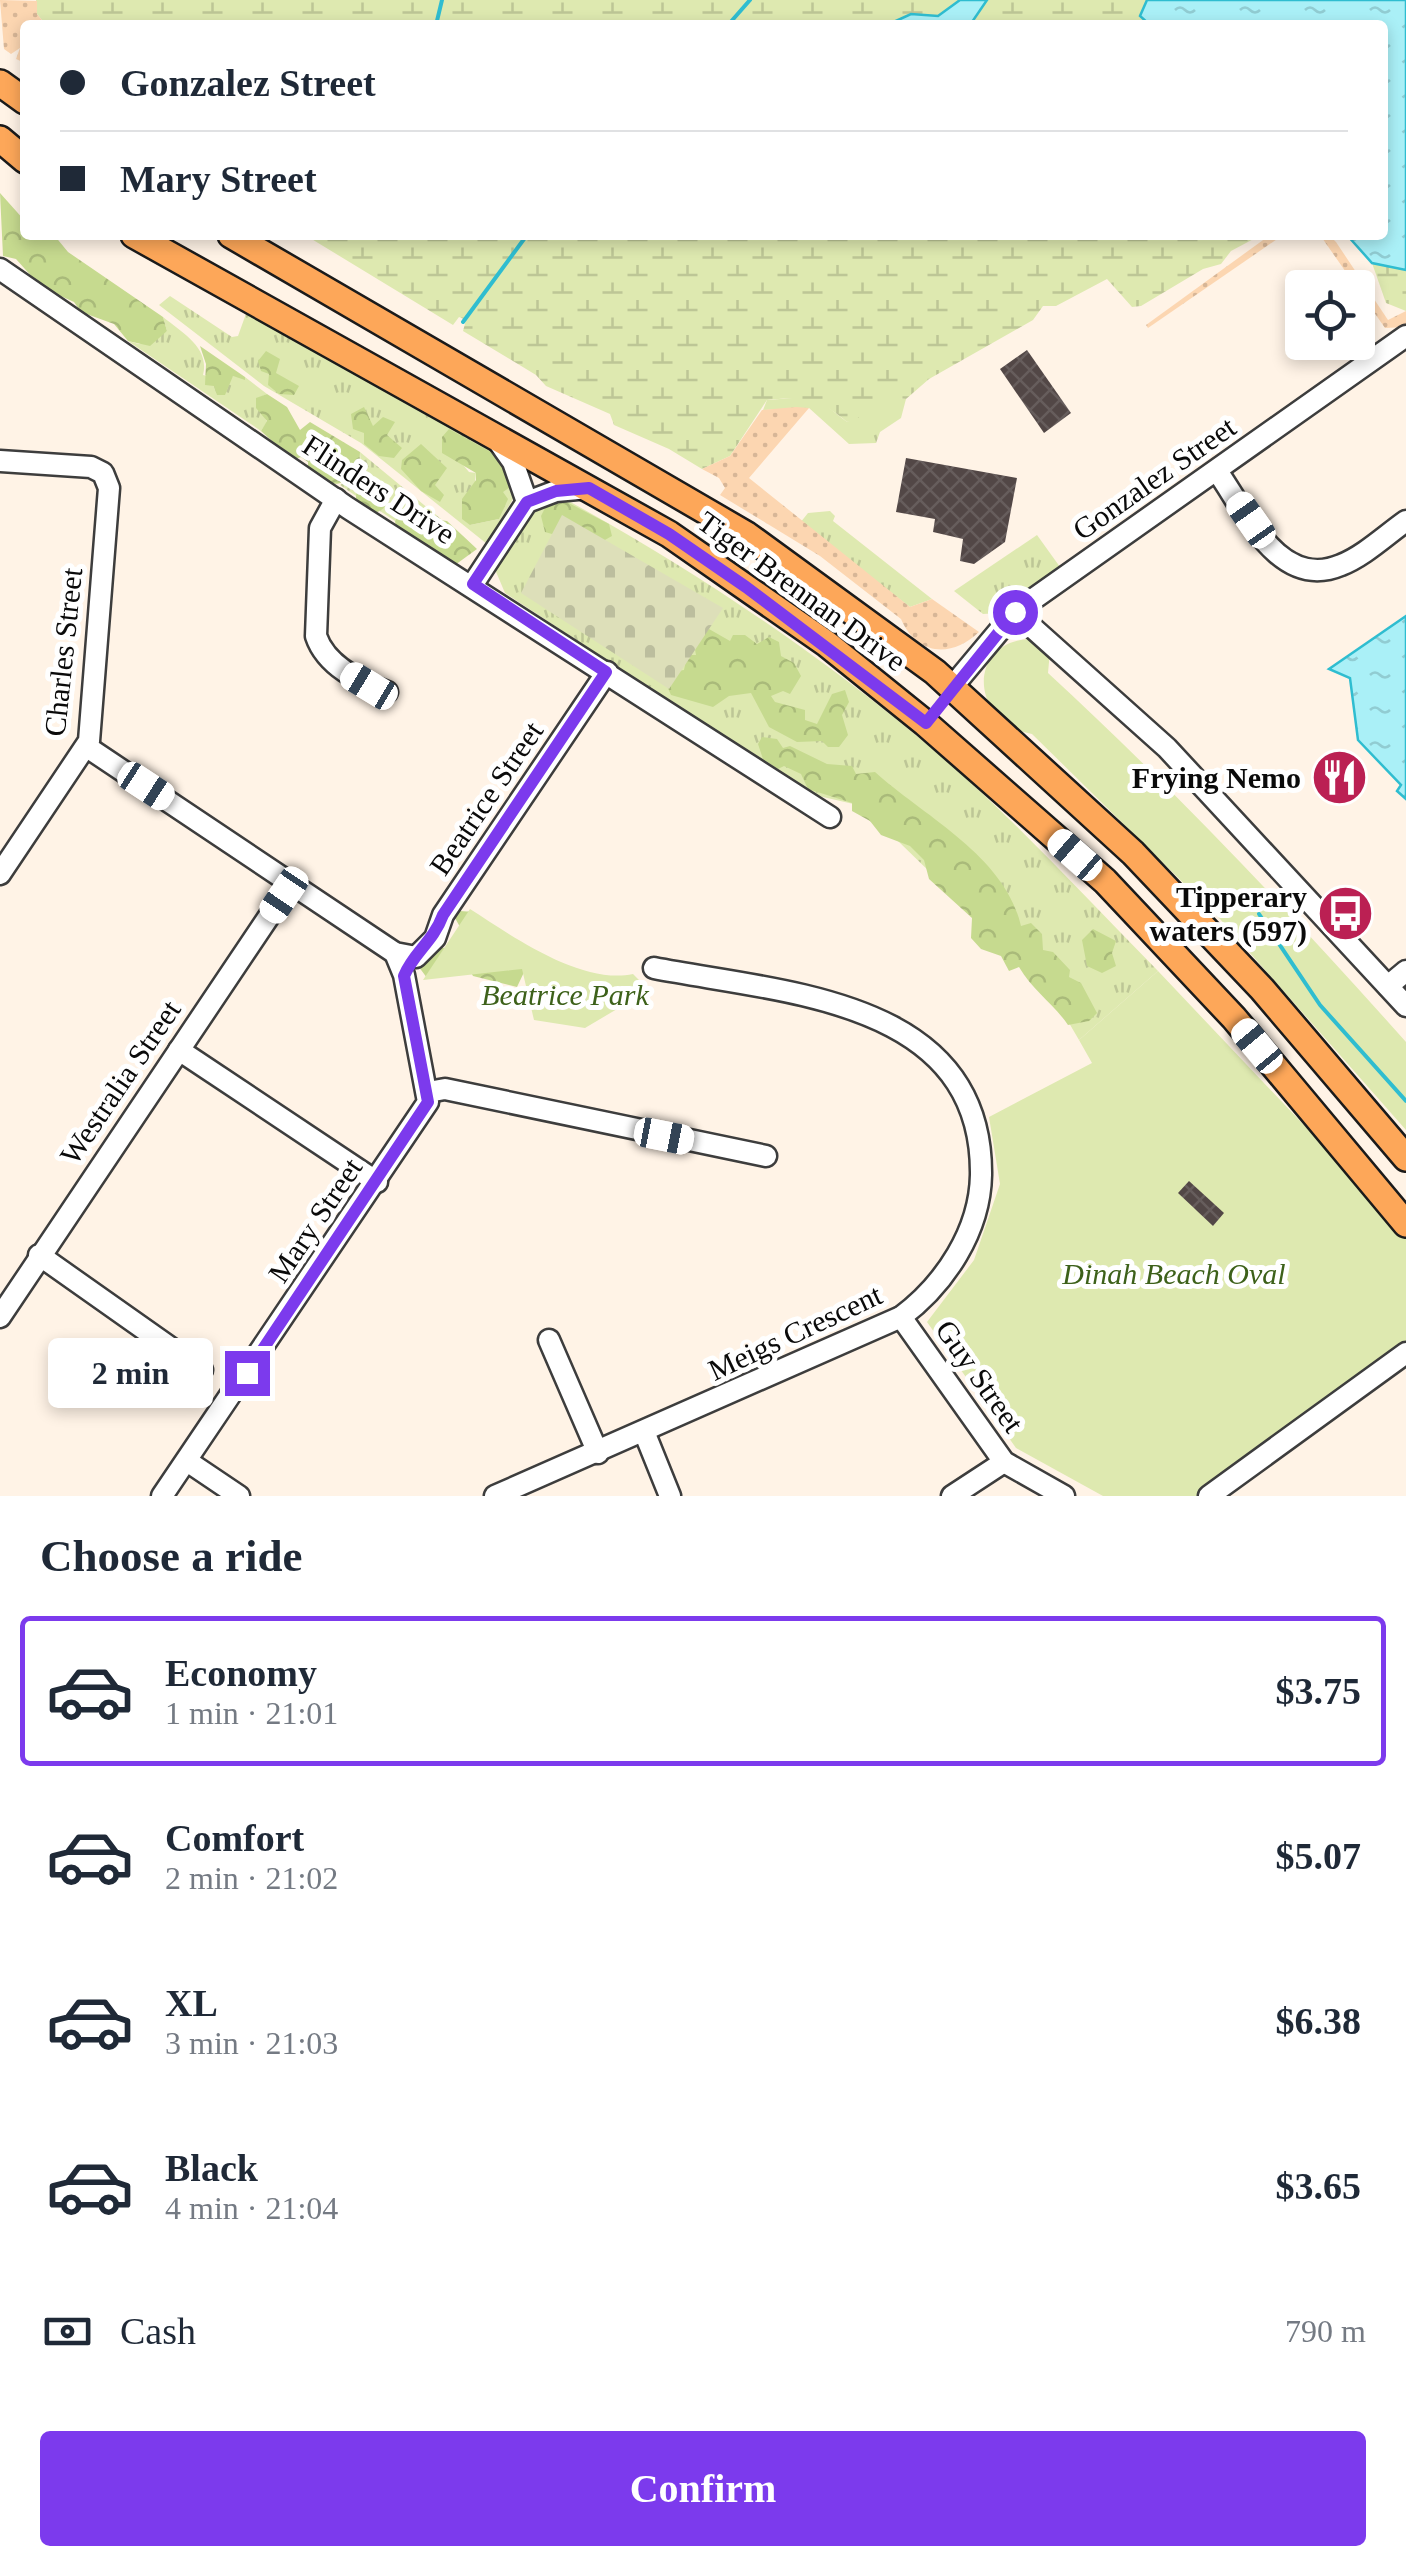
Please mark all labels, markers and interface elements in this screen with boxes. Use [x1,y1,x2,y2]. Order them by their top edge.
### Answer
text: Gonzalez Street [120,62,376,104]
text: Mary Street [120,158,317,200]
map controls [1285,270,1375,360]
button: locate [1285,270,1375,360]
street label: Gonzalez Street [1066,409,1242,546]
street label: Flinders Drive [297,428,461,550]
car [1222,487,1280,553]
street label: Tiger Brennan Drive [692,505,912,677]
street label: Charles Street [38,566,88,738]
route start [993,590,1038,635]
car [336,658,402,714]
street label: Beatrice Street [423,715,550,881]
restaurant icon: Frying Nemo [1310,747,1370,807]
car [113,757,179,815]
place label: Frying Nemo [1132,761,1301,794]
car [1043,824,1107,886]
car [255,862,313,928]
place label: Tipperary waters (597) [1150,880,1307,948]
bus stop icon: Tipperary waters (597) [1316,883,1376,943]
park label: Beatrice Park [481,978,649,1011]
street label: Westralia Street [53,993,187,1170]
car [1226,1013,1288,1079]
car [632,1116,696,1156]
street label: Mary Street [261,1151,369,1288]
park label: Dinah Beach Oval [1061,1257,1286,1290]
street label: Meigs Crescent [703,1277,888,1387]
street label: Guy Street [929,1314,1031,1439]
callout: 2 min [47,1338,212,1408]
route end [225,1351,270,1396]
text: 2 min [92,1355,169,1391]
text: Choose a ride [40,1531,303,1581]
icon: car [45,1646,135,1736]
text: Economy [165,1652,317,1694]
text: $3.75 [1276,1670,1361,1712]
text: 1 min · 21:01 [165,1695,338,1731]
icon: car [45,1811,135,1901]
text: Comfort [165,1817,304,1859]
text: $5.07 [1276,1835,1361,1877]
text: 2 min · 21:02 [165,1860,338,1896]
icon: car [45,1976,135,2066]
text: XL [165,1982,218,2024]
text: $6.38 [1276,2000,1361,2042]
text: 3 min · 21:03 [165,2025,338,2061]
icon: car [45,2141,135,2231]
text: Black [165,2147,258,2189]
text: $3.65 [1276,2165,1361,2207]
text: 4 min · 21:04 [165,2190,338,2226]
icon: cash [40,2304,95,2359]
text: Cash [120,2310,196,2352]
text: 790 m [1285,2313,1366,2349]
button: Confirm [40,2431,1366,2546]

